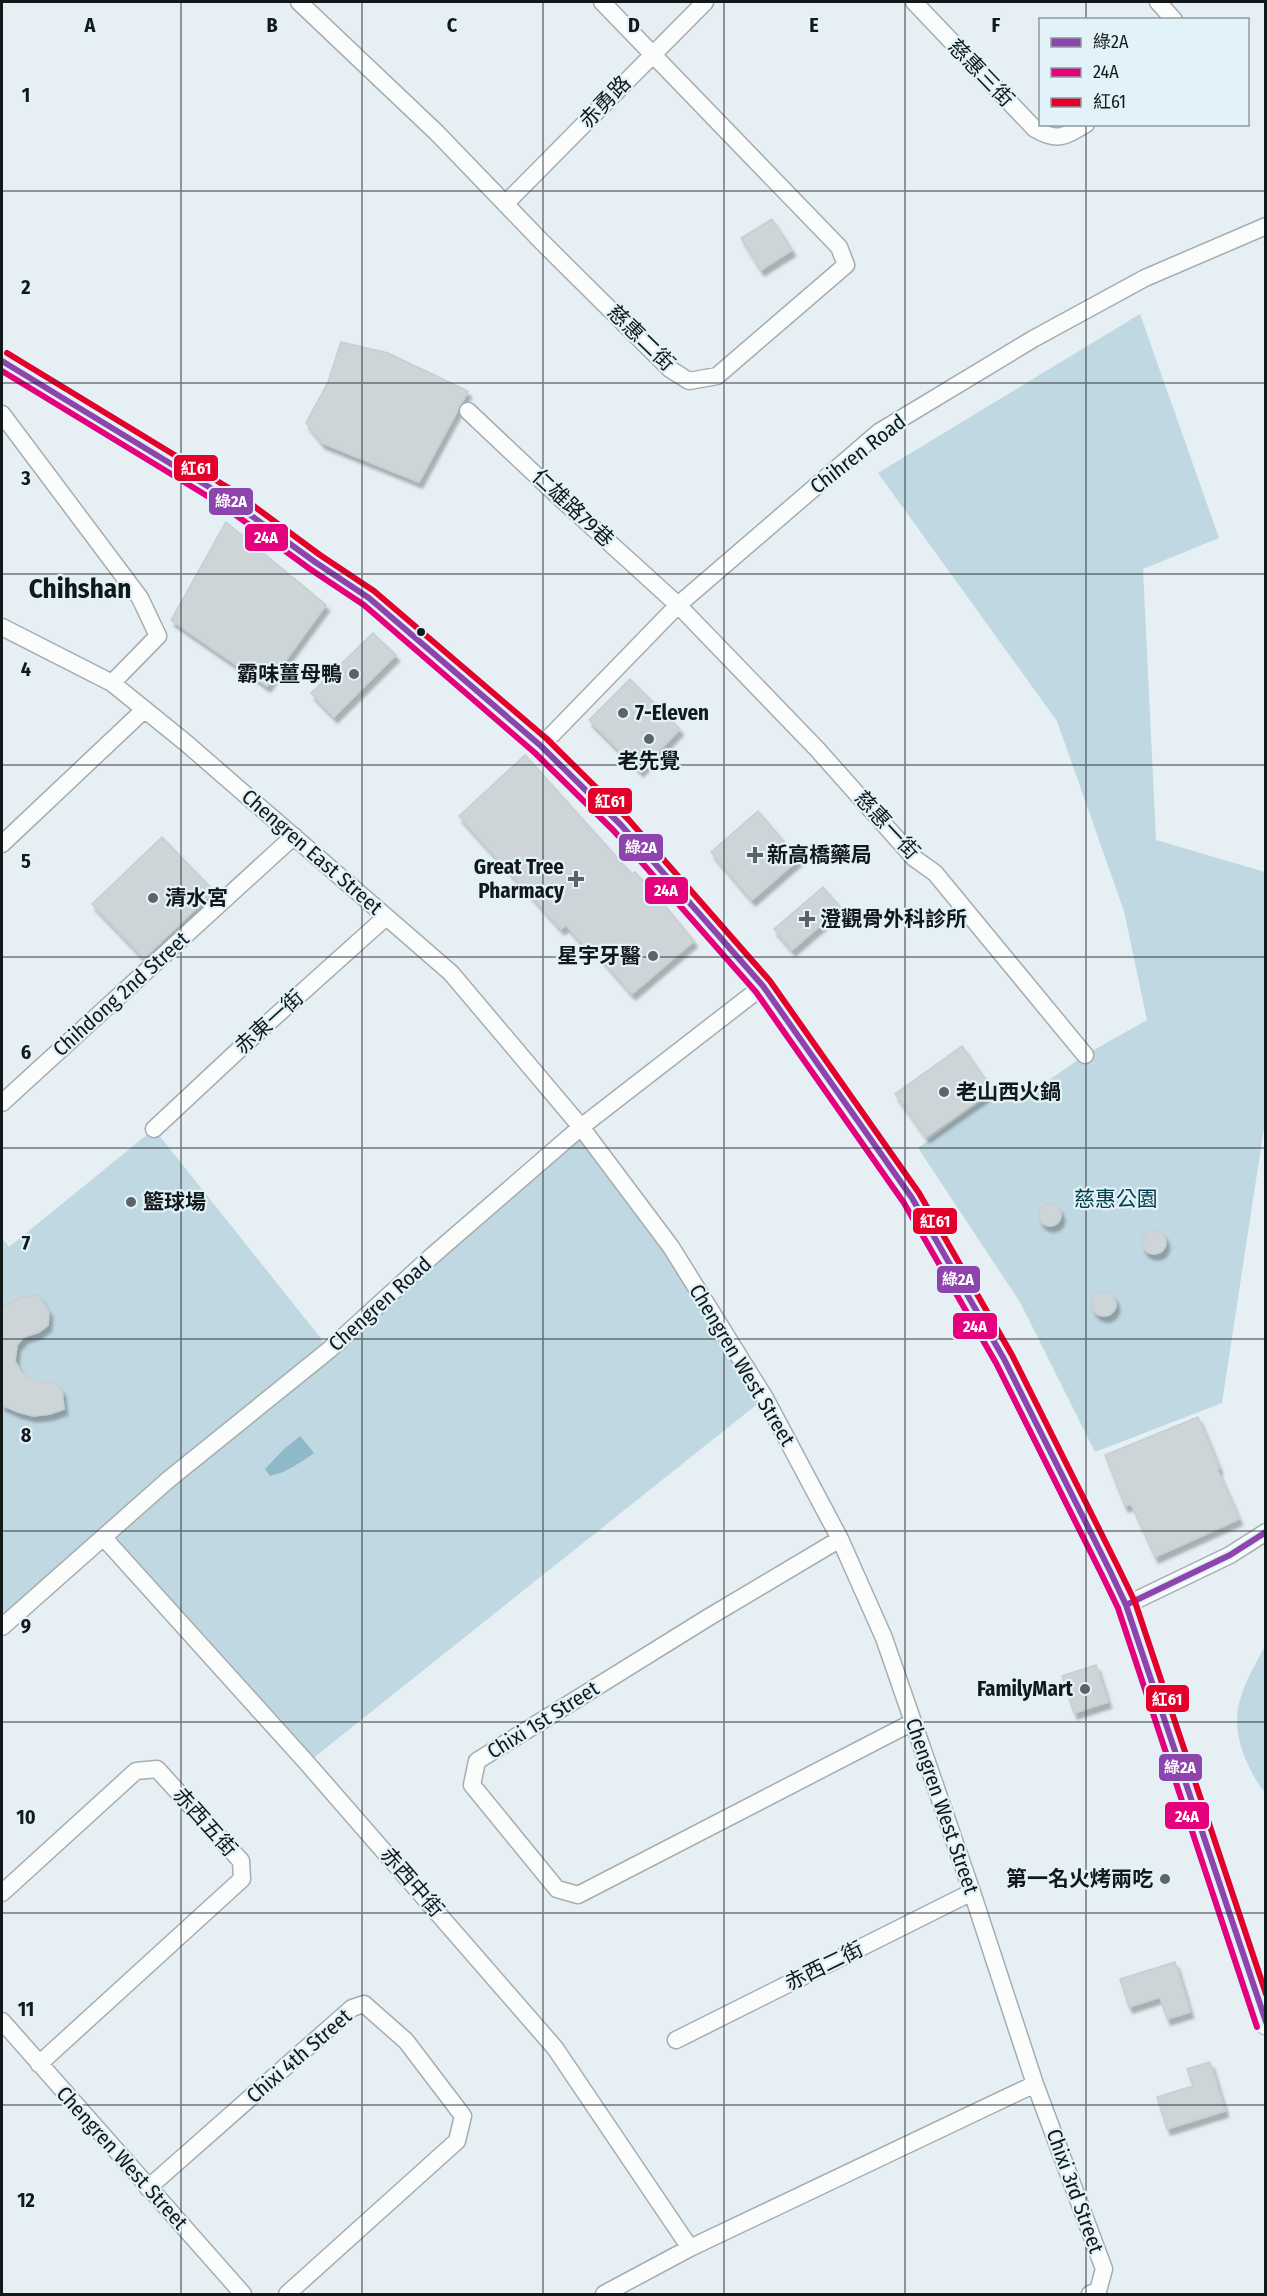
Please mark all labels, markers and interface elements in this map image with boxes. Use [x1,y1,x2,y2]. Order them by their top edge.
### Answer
text: A [84,13,97,37]
text: B [266,13,278,37]
text: C [447,13,458,37]
text: D [628,13,640,37]
text: E [809,13,819,37]
text: F [992,13,1001,37]
legend [1039,18,1249,126]
text: 綠2A [1093,31,1129,53]
street label: 慈惠三街 [942,34,1020,112]
text: 24A [1093,61,1119,83]
street label: 赤勇路 [574,70,636,134]
text: 1 [22,83,30,107]
text: 紅61 [1093,91,1126,113]
text: 2 [20,275,31,299]
street label: 慈惠二街 [602,299,680,377]
street label: Chihren Road [805,408,911,500]
line badge: 紅61 [173,454,219,482]
text: 紅61 [181,459,211,478]
street label: 仁雄路79巷 [527,464,619,552]
text: 3 [20,466,31,490]
line badge: 綠2A [208,487,254,516]
text: 綠2A [215,492,247,511]
line badge: 24A [244,523,289,552]
text: 24A [253,528,278,547]
district label: Chihshan [29,573,131,605]
unlabelled marker [415,626,427,638]
text: 4 [21,657,31,681]
place label: 霸味薑母鴨 [237,661,342,687]
marker: 霸味薑母鴨 [347,667,361,681]
place label: 7-Eleven [635,700,709,726]
marker: 7-Eleven [616,706,630,720]
marker: 老先覺 [642,732,656,746]
place label: 老先覺 [618,748,681,774]
street label: Chengren East Street [236,784,388,920]
street label: 慈惠一街 [849,785,925,865]
line badge: 紅61 [587,787,633,815]
text: 紅61 [595,792,625,811]
line badge: 綠2A [618,833,664,862]
text: 綠2A [625,838,657,857]
place label: 新高橋藥局 [767,842,872,868]
marker: 新高橋藥局 [748,848,762,862]
text: 5 [21,849,31,873]
place label: Great Tree Pharmacy [474,854,565,904]
marker: Great Tree Pharmacy [569,872,583,886]
line badge: 24A [644,876,689,905]
text: 24A [653,881,678,900]
place label: 清水宮 [165,885,228,911]
marker: 清水宮 [146,891,160,905]
place label: 澄觀骨外科診所 [820,906,967,932]
marker: 澄觀骨外科診所 [798,910,816,928]
street label: Chihdong 2nd Street [48,926,195,1062]
place label: 星宇牙醫 [557,943,641,969]
marker: 星宇牙醫 [646,949,660,963]
street label: 赤東一街 [229,984,309,1060]
text: 6 [21,1040,31,1064]
place label: 老山西火鍋 [956,1079,1061,1105]
marker: 老山西火鍋 [937,1085,951,1099]
park label: 慈惠公園 [1074,1186,1158,1212]
place label: 籃球場 [143,1189,206,1215]
marker: 籃球場 [124,1195,138,1209]
line badge: 紅61 [912,1207,958,1235]
text: 紅61 [920,1212,950,1231]
text: 7 [22,1231,31,1255]
street label: Chengren Road [323,1251,437,1357]
line badge: 綠2A [936,1265,981,1294]
text: 綠2A [942,1270,974,1289]
street label: Chengren West Street [683,1279,801,1451]
line badge: 24A [952,1312,998,1340]
text: 24A [962,1317,987,1336]
text: 8 [21,1423,32,1447]
text: 9 [21,1614,31,1638]
street label: Chixi 1st Street [482,1675,604,1765]
place label: FamilyMart [977,1676,1074,1702]
marker: FamilyMart [1078,1682,1092,1696]
line badge: 紅61 [1145,1684,1190,1713]
text: 紅61 [1152,1690,1182,1709]
street label: Chengren West Street [900,1715,984,1897]
line badge: 綠2A [1158,1753,1203,1782]
text: 綠2A [1164,1758,1196,1777]
street label: 赤西五街 [167,1782,243,1862]
line badge: 24A [1164,1801,1210,1830]
text: 10 [16,1805,36,1829]
text: 24A [1174,1807,1199,1826]
street label: 赤西中街 [375,1842,449,1922]
place label: 第一名火烤兩吃 [1006,1866,1153,1892]
marker: 第一名火烤兩吃 [1158,1872,1172,1886]
street label: 赤西二街 [781,1936,867,1996]
text: 11 [18,1997,34,2021]
street label: Chixi 4th Street [241,2003,357,2109]
street label: Chengren West Street [51,2081,193,2235]
street label: Chixi 3rd Street [1041,2125,1110,2257]
text: 12 [17,2188,35,2212]

